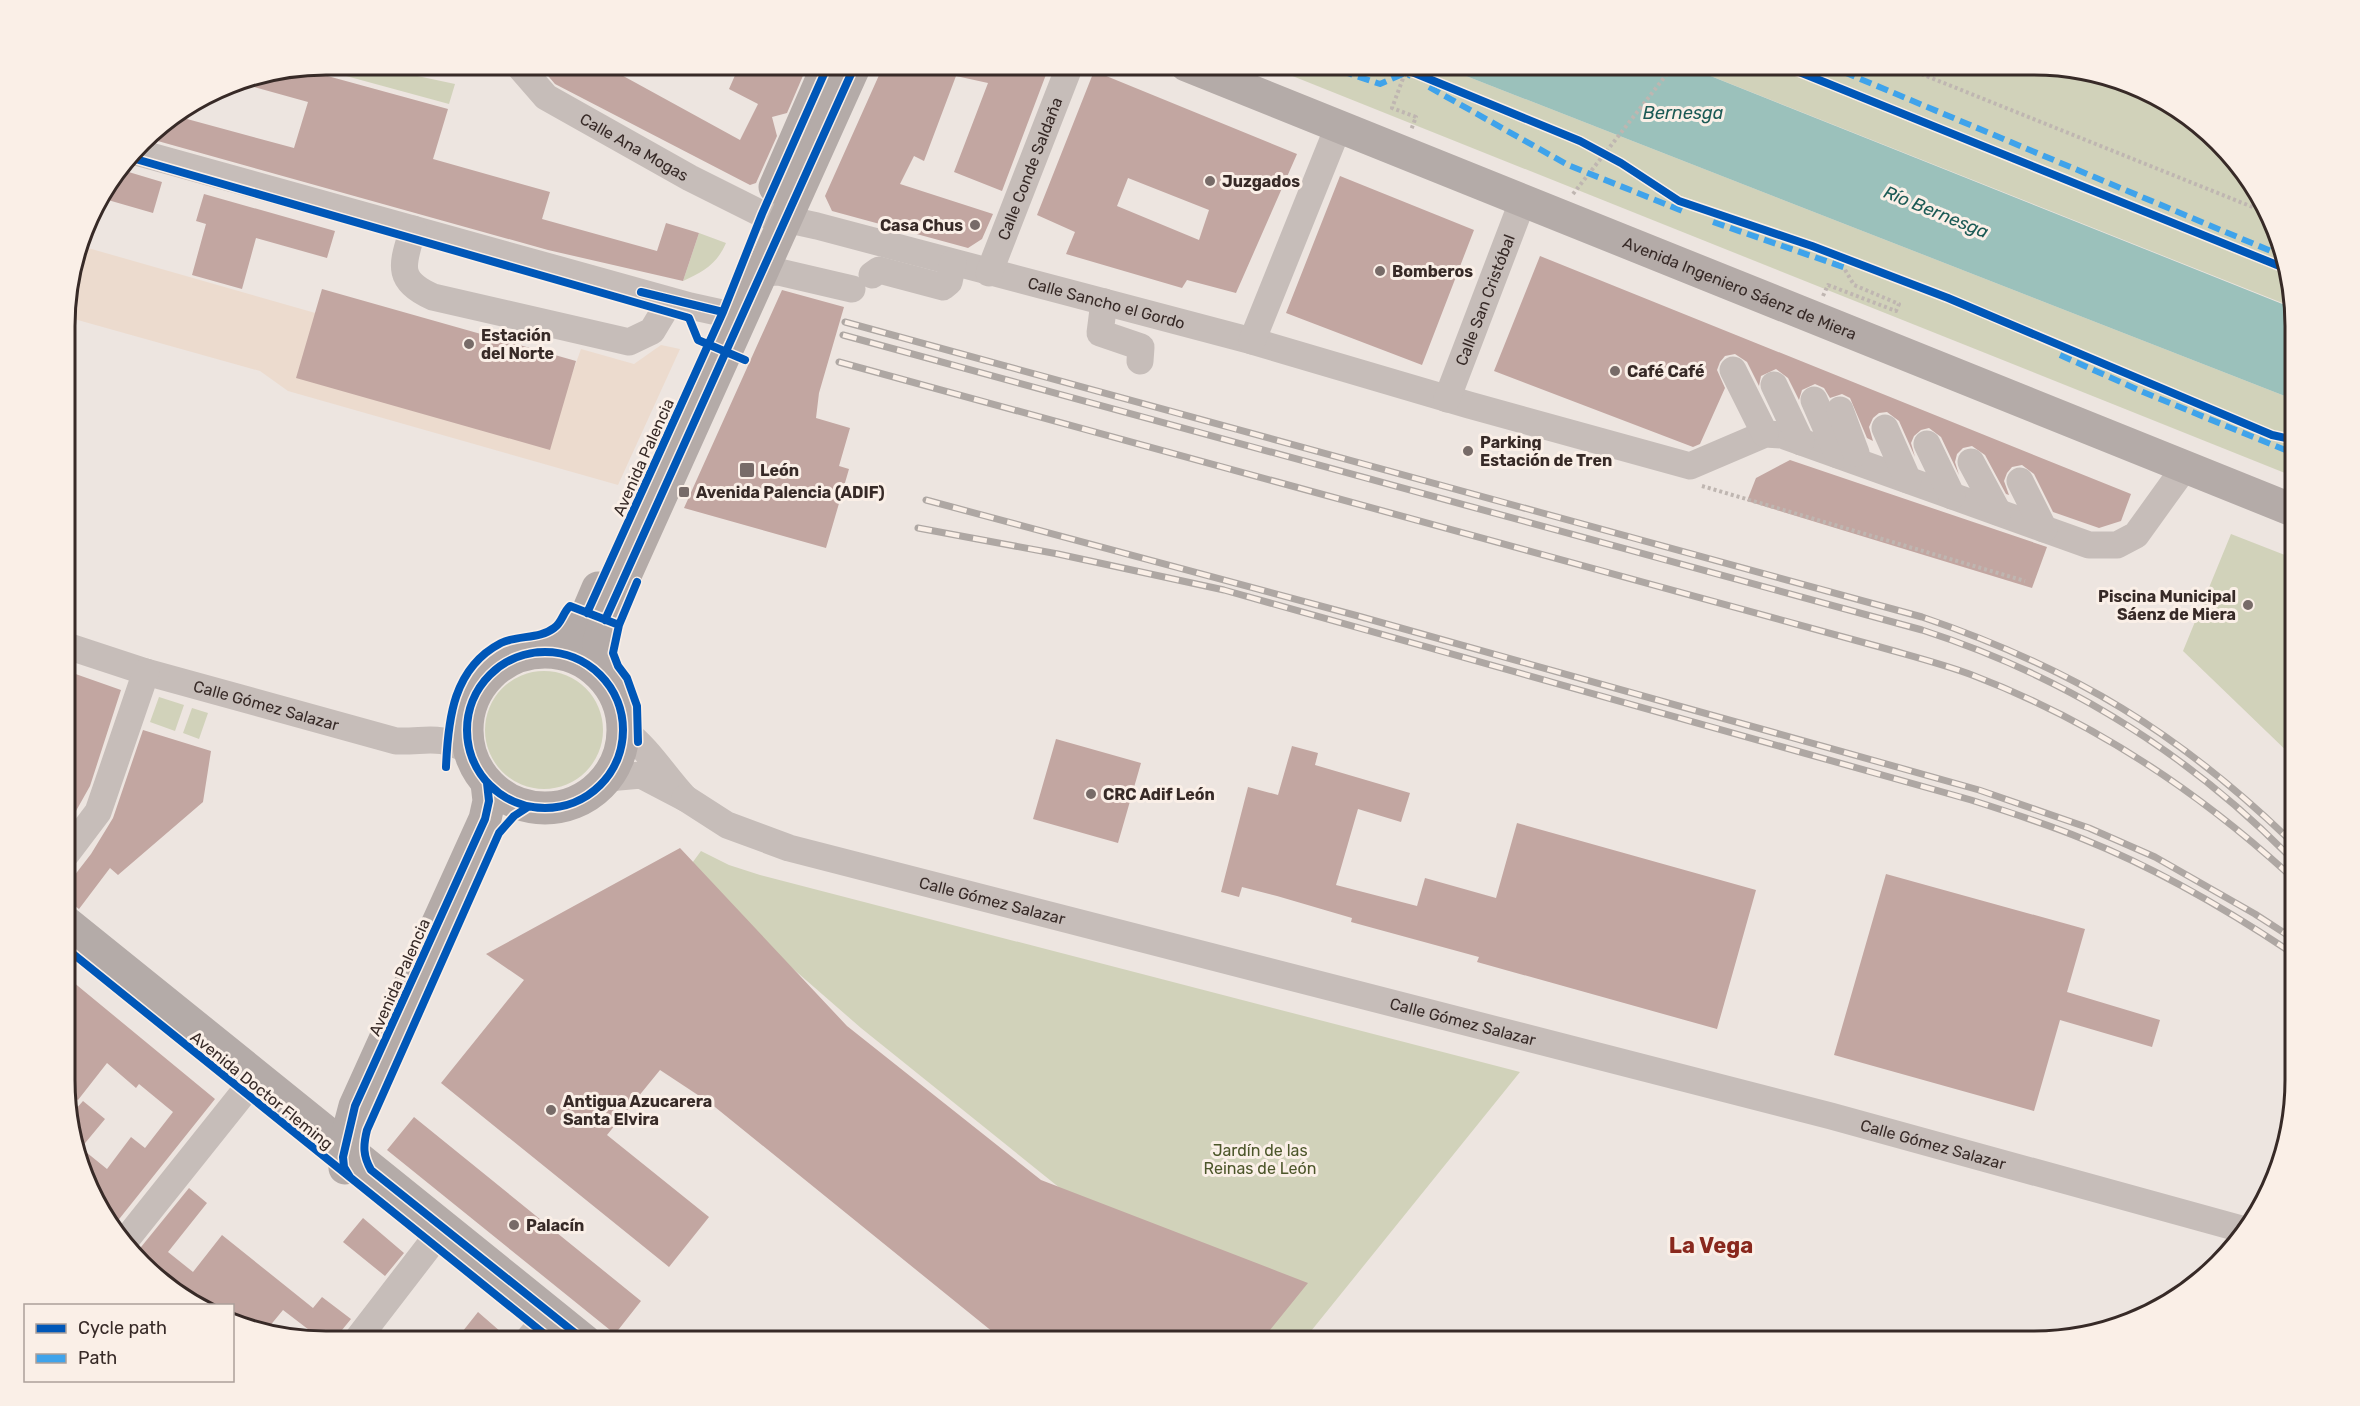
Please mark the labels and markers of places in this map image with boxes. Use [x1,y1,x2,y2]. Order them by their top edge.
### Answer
place label: Juzgados [1222,172,1300,191]
marker: Juzgados [1203,174,1217,188]
place label: Casa Chus [880,216,963,235]
marker: Casa Chus [968,218,982,232]
place label: Bomberos [1392,262,1473,281]
marker: Bomberos [1373,264,1387,278]
place label: Estación del Norte [481,326,554,363]
marker: Estación del Norte [462,337,476,351]
place label: Café Café [1627,362,1705,381]
marker: Café Café [1608,364,1622,378]
place label: Parking Estación de Tren [1480,433,1612,470]
marker: Parking Estación de Tren [1461,444,1475,458]
marker: León [738,461,756,479]
place label: León [760,461,799,480]
place label: Avenida Palencia (ADIF) [696,483,885,502]
marker: Avenida Palencia (ADIF) [677,485,691,499]
place label: Piscina Municipal Sáenz de Miera [2098,587,2236,624]
marker: Piscina Municipal Sáenz de Miera [2241,598,2255,612]
place label: CRC Adif León [1103,785,1215,804]
marker: CRC Adif León [1084,787,1098,801]
place label: Antigua Azucarera Santa Elvira [563,1092,712,1129]
marker: Antigua Azucarera Santa Elvira [544,1103,558,1117]
place label: Palacín [526,1216,584,1235]
marker: Palacín [507,1218,521,1232]

